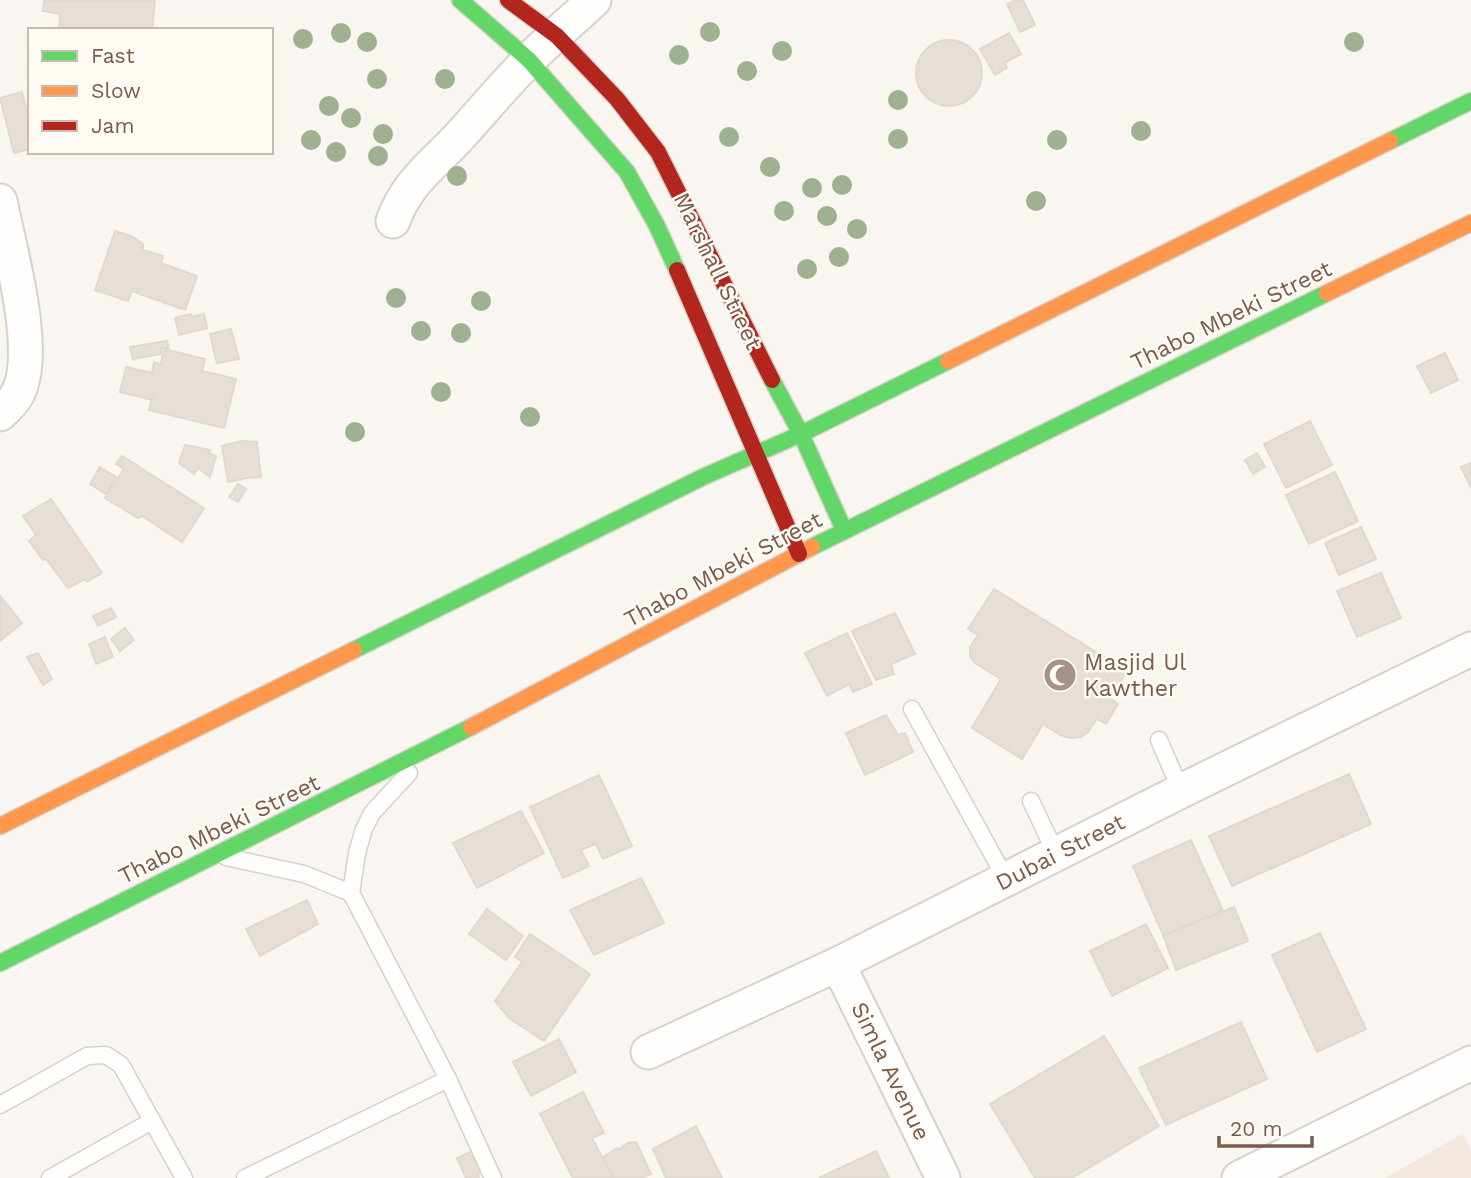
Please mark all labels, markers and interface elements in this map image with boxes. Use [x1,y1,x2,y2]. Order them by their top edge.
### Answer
legend [28,28,273,154]
text: Fast [91,43,135,68]
text: Slow [91,78,141,103]
text: Jam [91,113,134,138]
street label: Marshall Street [668,188,767,354]
street label: Thabo Mbeki Street [1126,255,1336,376]
street label: Thabo Mbeki Street [620,506,827,633]
place label: Masjid Ul Kawther [1084,649,1186,702]
mosque icon: Masjid Ul Kawther [1041,656,1079,694]
street label: Thabo Mbeki Street [114,769,324,890]
street label: Dubai Street [991,808,1130,897]
street label: Simla Avenue [845,998,936,1145]
scale bar [1219,1104,1312,1148]
text: 20 m [1230,1116,1282,1141]

